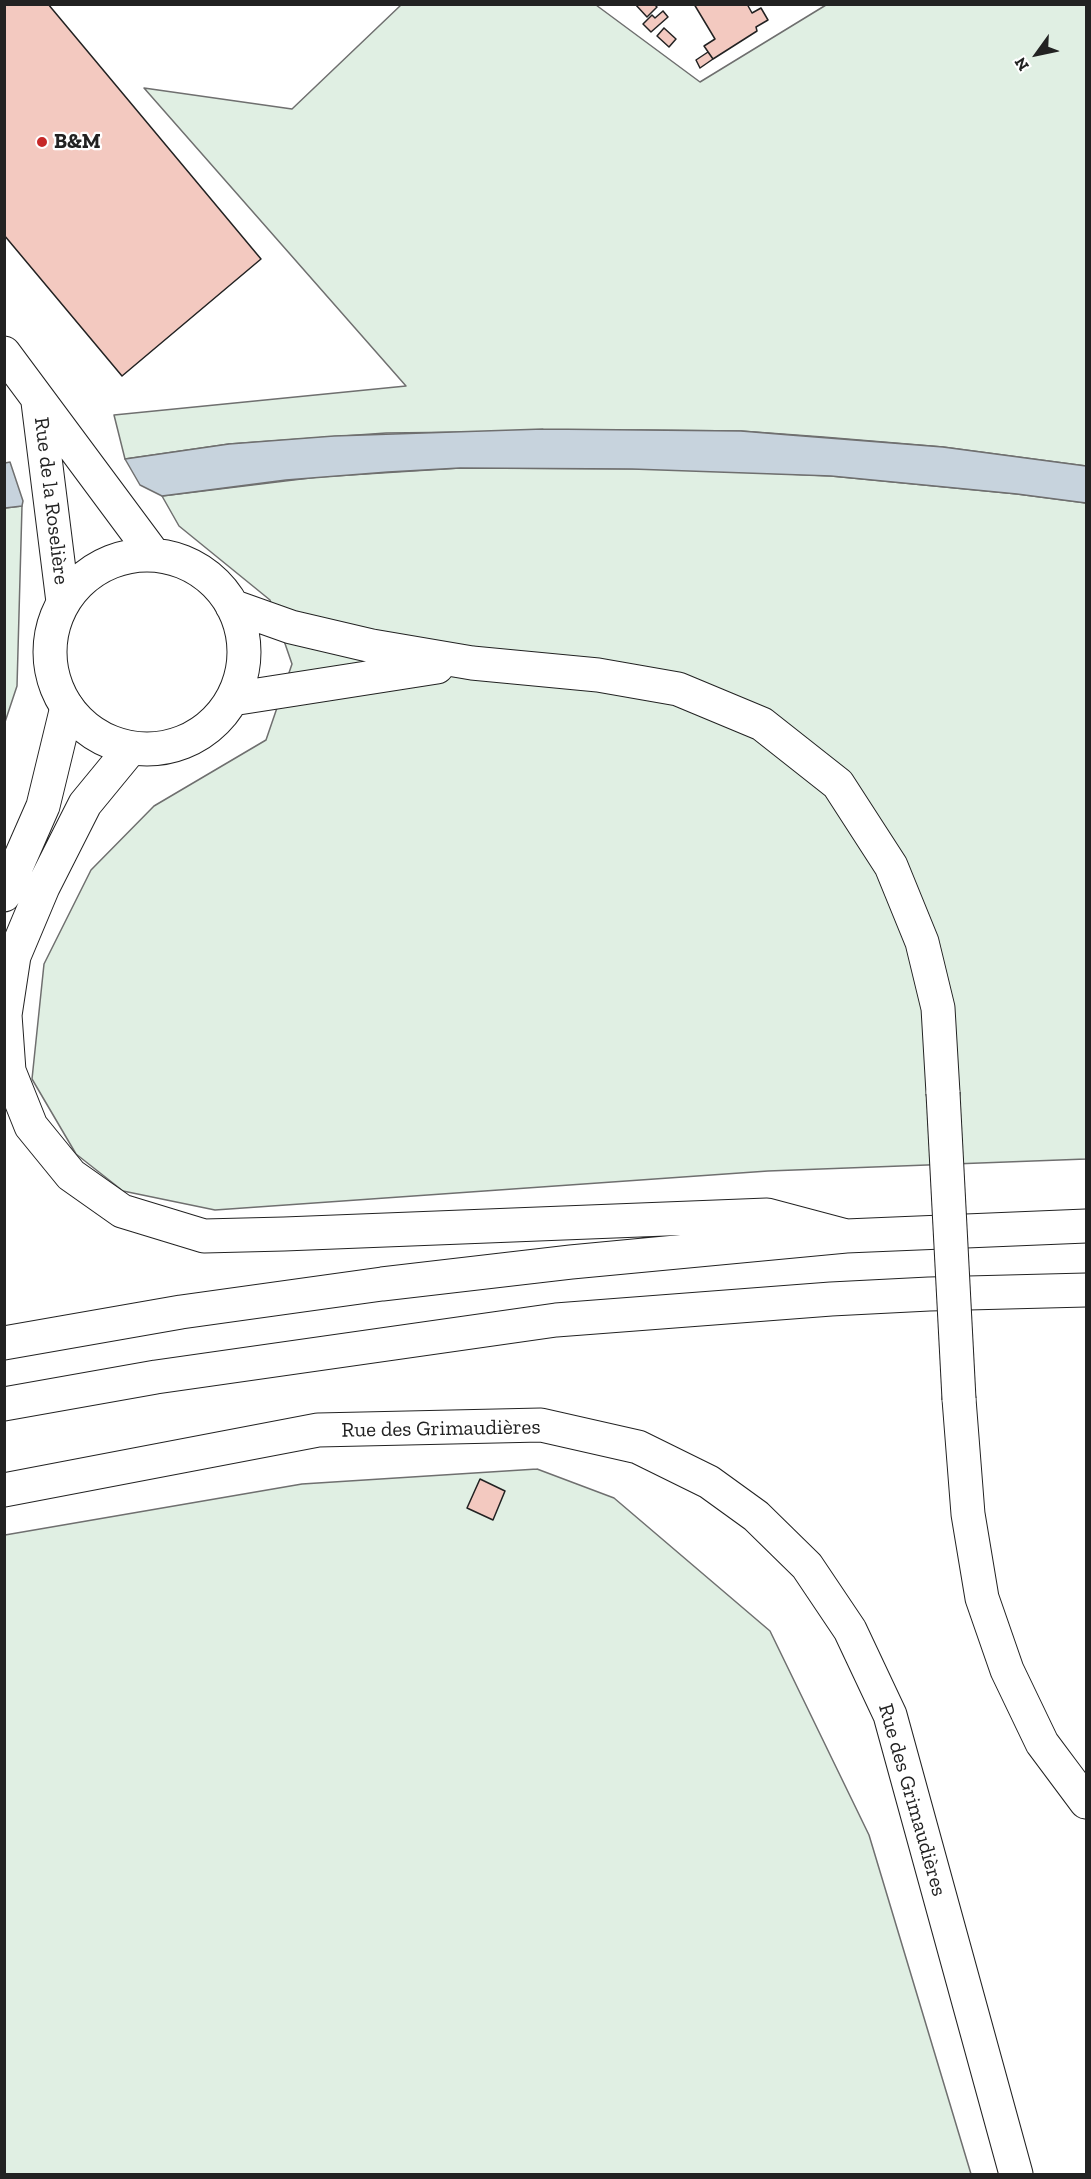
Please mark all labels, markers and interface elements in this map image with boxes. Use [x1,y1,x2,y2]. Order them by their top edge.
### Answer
north arrow [1007,24,1067,84]
text: N [1010,54,1033,74]
place label: B&M [54,129,101,155]
marker: B&M [35,135,49,149]
street label: Rue de la Roselière [28,416,74,586]
street label: Rue des Grimaudières [341,1415,541,1443]
street label: Rue des Grimaudières [872,1701,952,1899]

